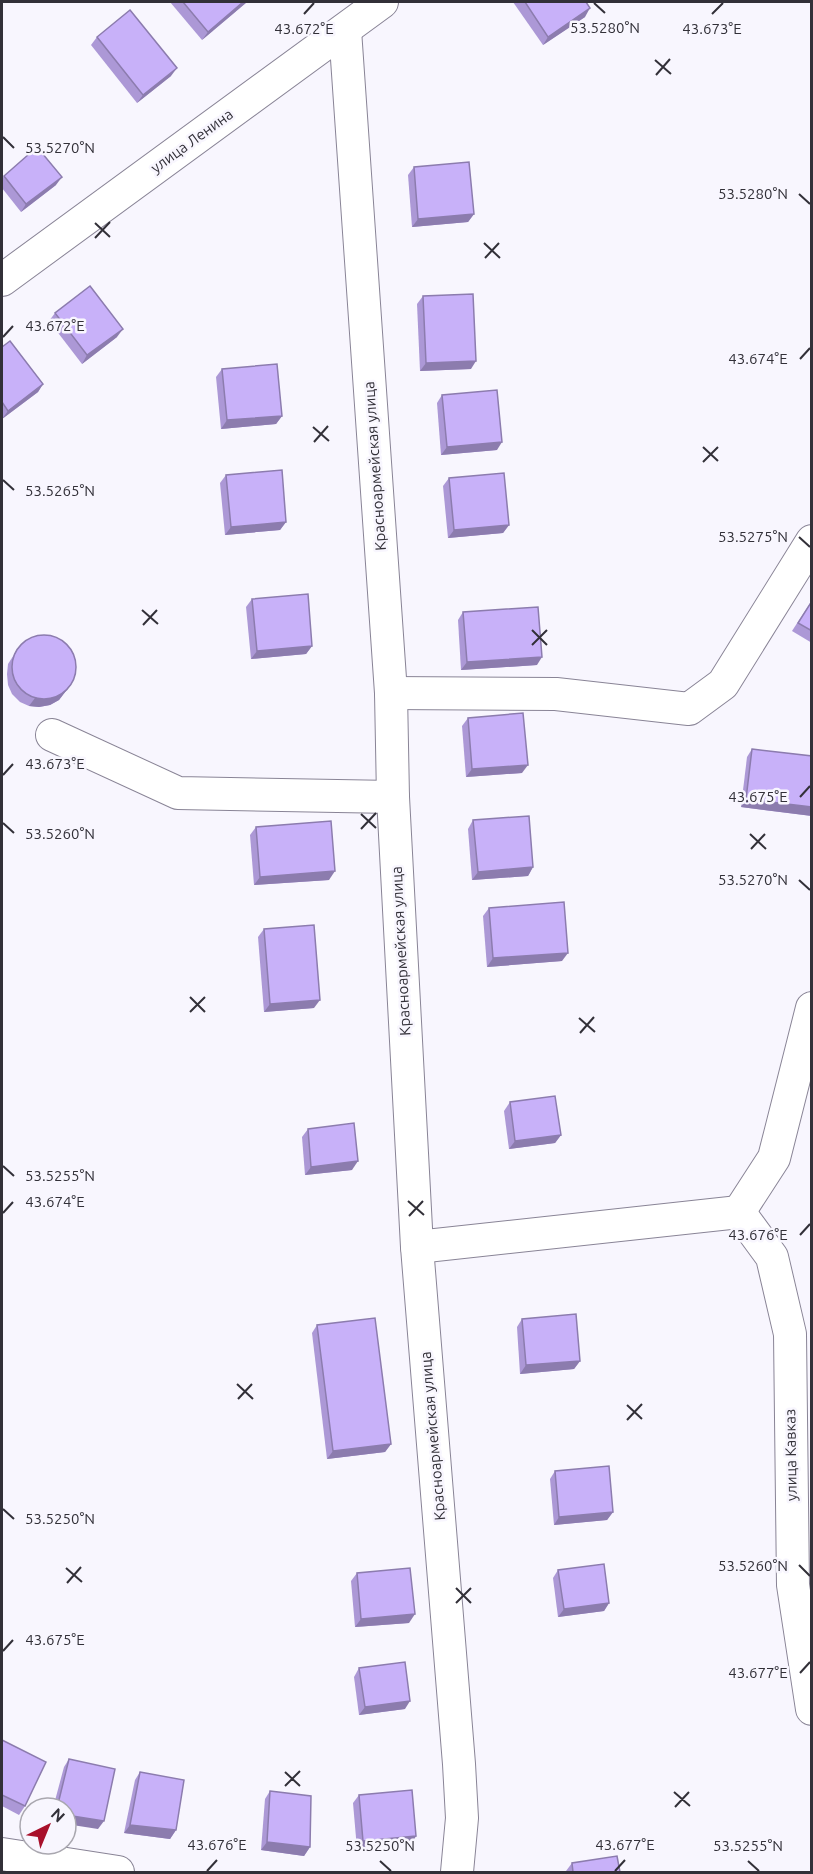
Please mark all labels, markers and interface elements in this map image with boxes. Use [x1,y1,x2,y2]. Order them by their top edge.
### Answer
text: 53.5280°N [570,19,640,36]
text: 43.672°E [274,20,334,37]
text: 43.673°E [682,20,742,37]
street label: улица Ленина [147,105,236,176]
text: 53.5270°N [25,139,95,156]
text: 53.5280°N [718,185,788,202]
text: 43.672°E [25,317,85,334]
text: 43.674°E [728,350,788,367]
street label: Красноармейская улица [360,381,389,551]
text: 53.5265°N [25,482,95,499]
text: 53.5275°N [718,528,788,545]
text: 43.673°E [25,755,85,772]
text: 43.675°E [728,788,788,805]
text: 53.5260°N [25,825,95,842]
street label: Красноармейская улица [388,866,413,1036]
text: 53.5270°N [718,871,788,888]
text: 53.5255°N [25,1167,95,1184]
text: 43.674°E [25,1193,85,1210]
text: 43.676°E [728,1226,788,1243]
street label: Красноармейская улица [417,1351,448,1521]
street label: улица Кавказ [781,1409,800,1501]
text: 53.5250°N [25,1510,95,1527]
text: 53.5260°N [718,1557,788,1574]
text: 43.675°E [25,1631,85,1648]
text: 43.677°E [728,1664,788,1681]
north arrow [18,1796,78,1856]
text: N [48,1804,69,1826]
text: 43.676°E [187,1836,247,1853]
text: 43.677°E [595,1836,655,1853]
text: 53.5250°N [345,1837,415,1854]
text: 53.5255°N [713,1837,783,1854]

